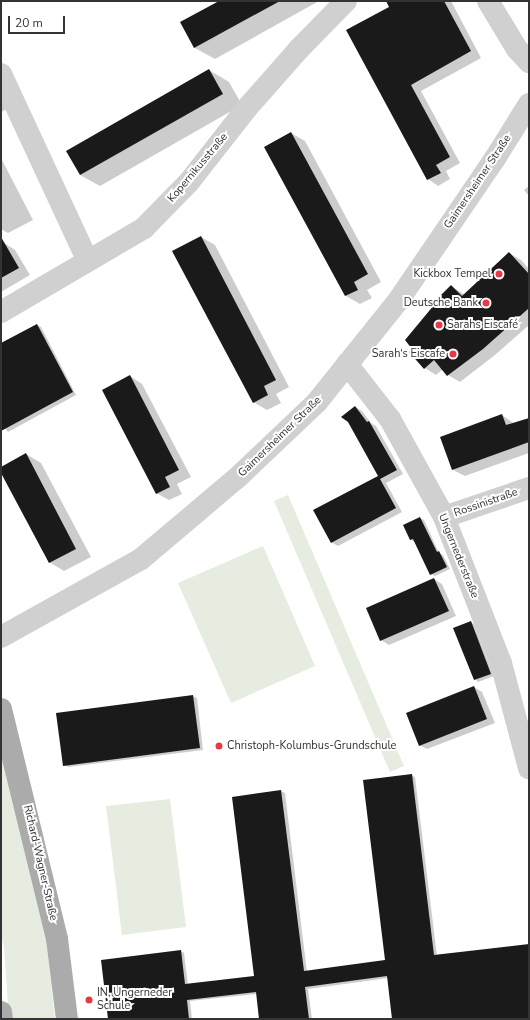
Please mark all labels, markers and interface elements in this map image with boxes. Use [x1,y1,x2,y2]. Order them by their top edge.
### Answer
scale bar [10,8,67,34]
text: 20 m [15,15,43,31]
street label: Kopernikusstraße [165,131,231,205]
street label: Gaimersheimer Straße [442,133,514,231]
place label: Kickbox Tempel [413,267,491,281]
marker: Kickbox Tempel [494,269,504,279]
place label: Deutsche Bank [404,296,478,310]
marker: Deutsche Bank [481,298,491,308]
place label: Sarahs Eiscafé [447,318,518,332]
marker: Sarahs Eiscafé [434,320,444,330]
place label: Sarah‘s Eiscafe [372,347,445,361]
marker: Sarah‘s Eiscafe [448,349,458,359]
street label: Gaimersheimer Straße [236,394,324,480]
street label: Rossinistraße [452,486,520,520]
street label: Ungernederstraße [435,512,481,600]
place label: Christoph-Kolumbus-Grundschule [227,739,396,753]
marker: Christoph-Kolumbus-Grundschule [214,741,224,751]
street label: Richard-Wagner-Straße [20,804,60,922]
place label: IN, Ungerneder Schule [97,987,172,1013]
marker: IN, Ungerneder Schule [84,995,94,1005]

